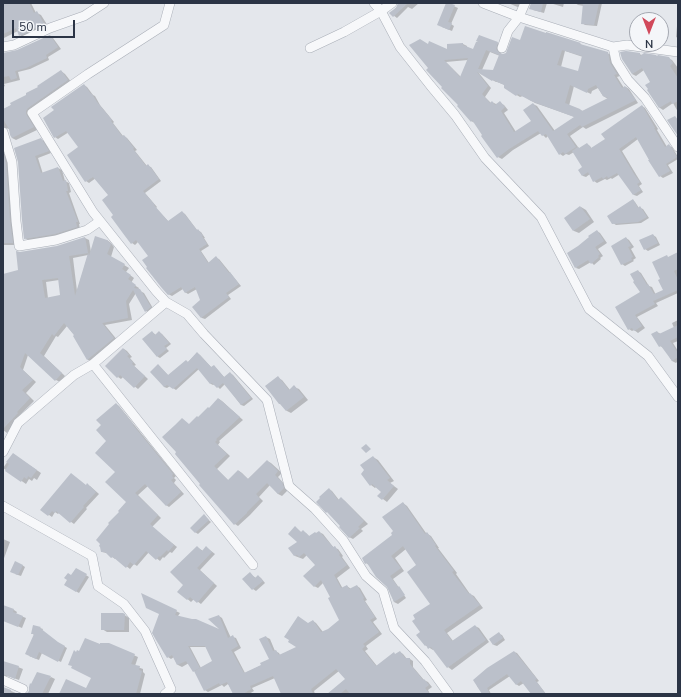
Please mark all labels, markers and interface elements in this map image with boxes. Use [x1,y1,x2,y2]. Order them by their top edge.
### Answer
scale bar [14,12,77,38]
north arrow [629,12,669,52]
text: 50 m [19,19,47,35]
text: N [645,36,653,51]

